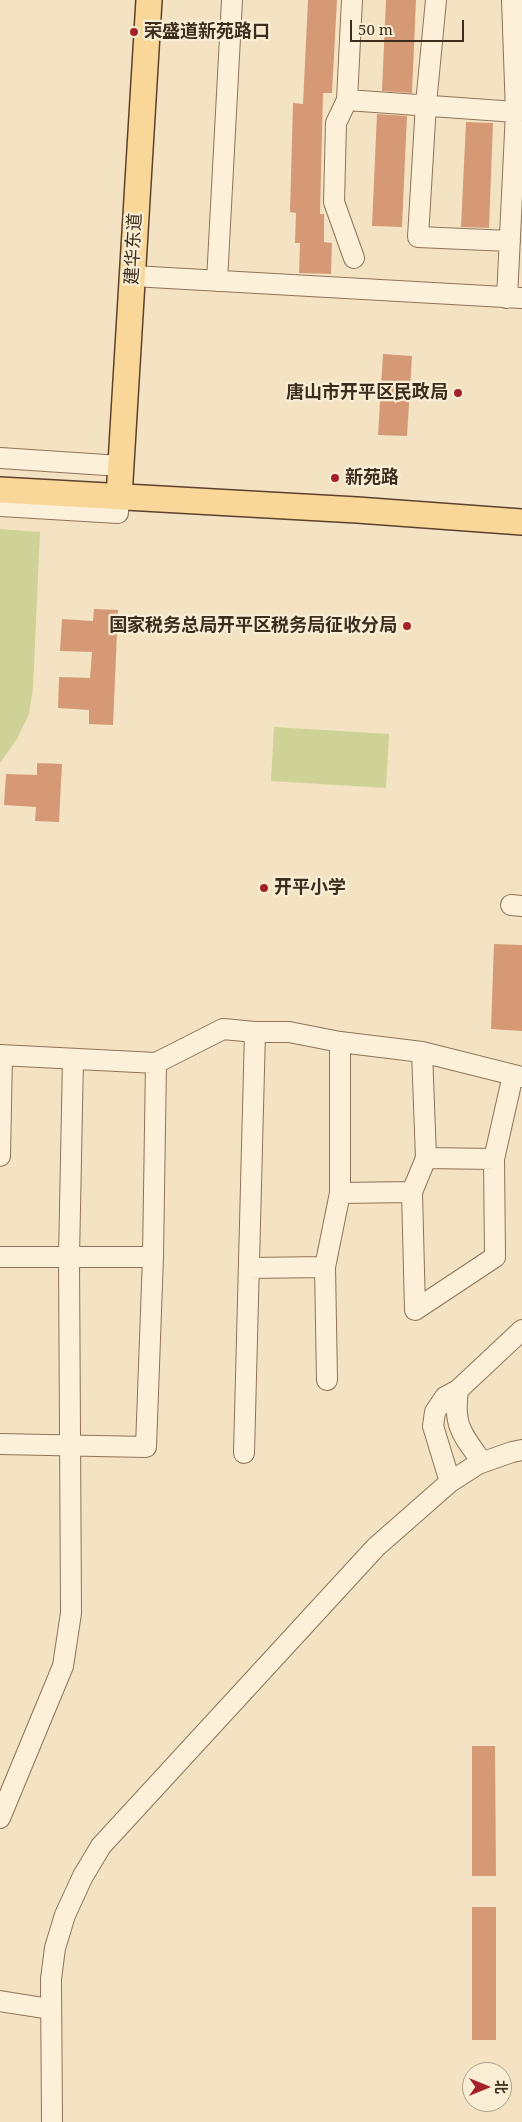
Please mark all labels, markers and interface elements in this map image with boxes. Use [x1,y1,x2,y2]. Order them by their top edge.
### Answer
scale bar [352,10,466,42]
text: 50 m [358,19,393,39]
place label: 荣盛道新苑路口 [144,21,270,43]
marker: 荣盛道新苑路口 [128,26,140,38]
street label: 建华东道 [121,212,147,286]
place label: 唐山市开平区民政局 [286,382,448,404]
marker: 唐山市开平区民政局 [452,387,464,399]
place label: 新苑路 [345,467,399,489]
marker: 新苑路 [329,472,341,484]
place label: 国家税务总局开平区税务局征收分局 [109,615,397,637]
marker: 国家税务总局开平区税务局征收分局 [401,620,413,632]
place label: 开平小学 [274,877,346,899]
marker: 开平小学 [258,882,270,894]
north arrow [462,2062,512,2112]
text: 北 [492,2080,511,2094]

